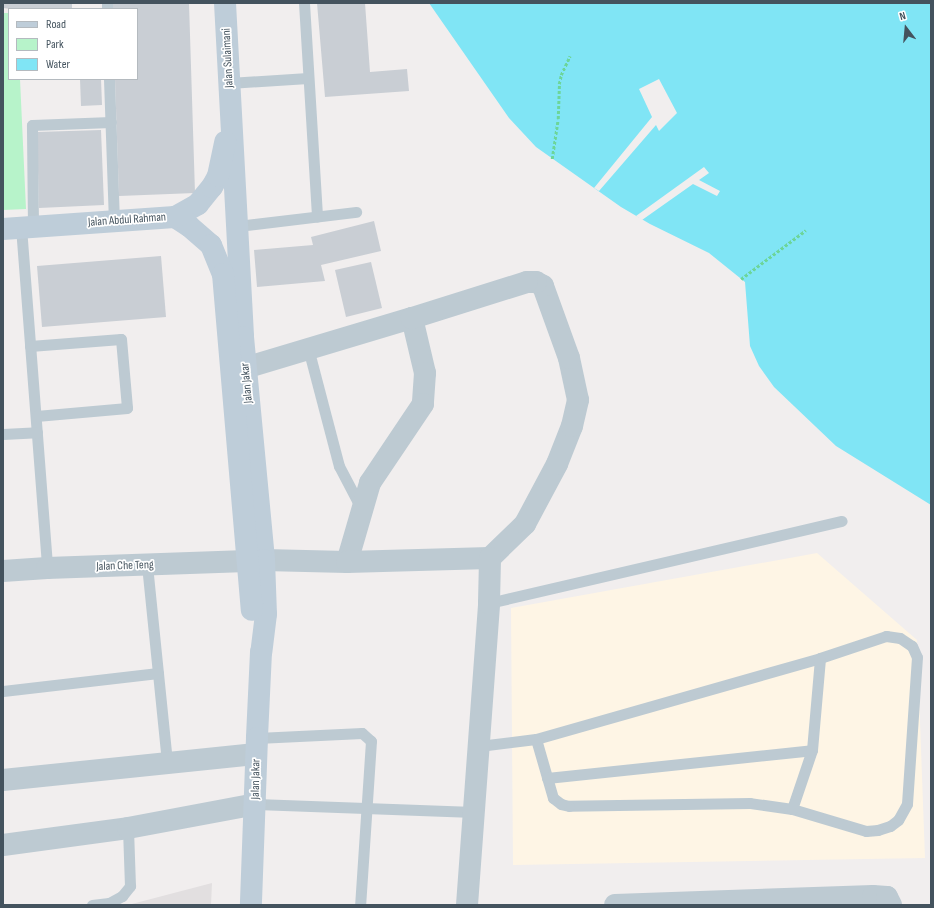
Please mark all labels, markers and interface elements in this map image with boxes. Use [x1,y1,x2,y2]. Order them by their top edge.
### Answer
legend [8,8,138,80]
north arrow [886,8,926,48]
text: N [898,9,907,23]
text: Road [46,17,66,32]
street label: Jalan Sulaimani [219,28,237,88]
text: Park [46,37,64,52]
text: Water [46,57,70,72]
street label: Jalan Abdul Rahman [88,210,166,230]
street label: Jalan Jakar [238,362,256,404]
street label: Jalan Che Teng [96,558,154,574]
street label: Jalan Jakar [248,759,264,799]

